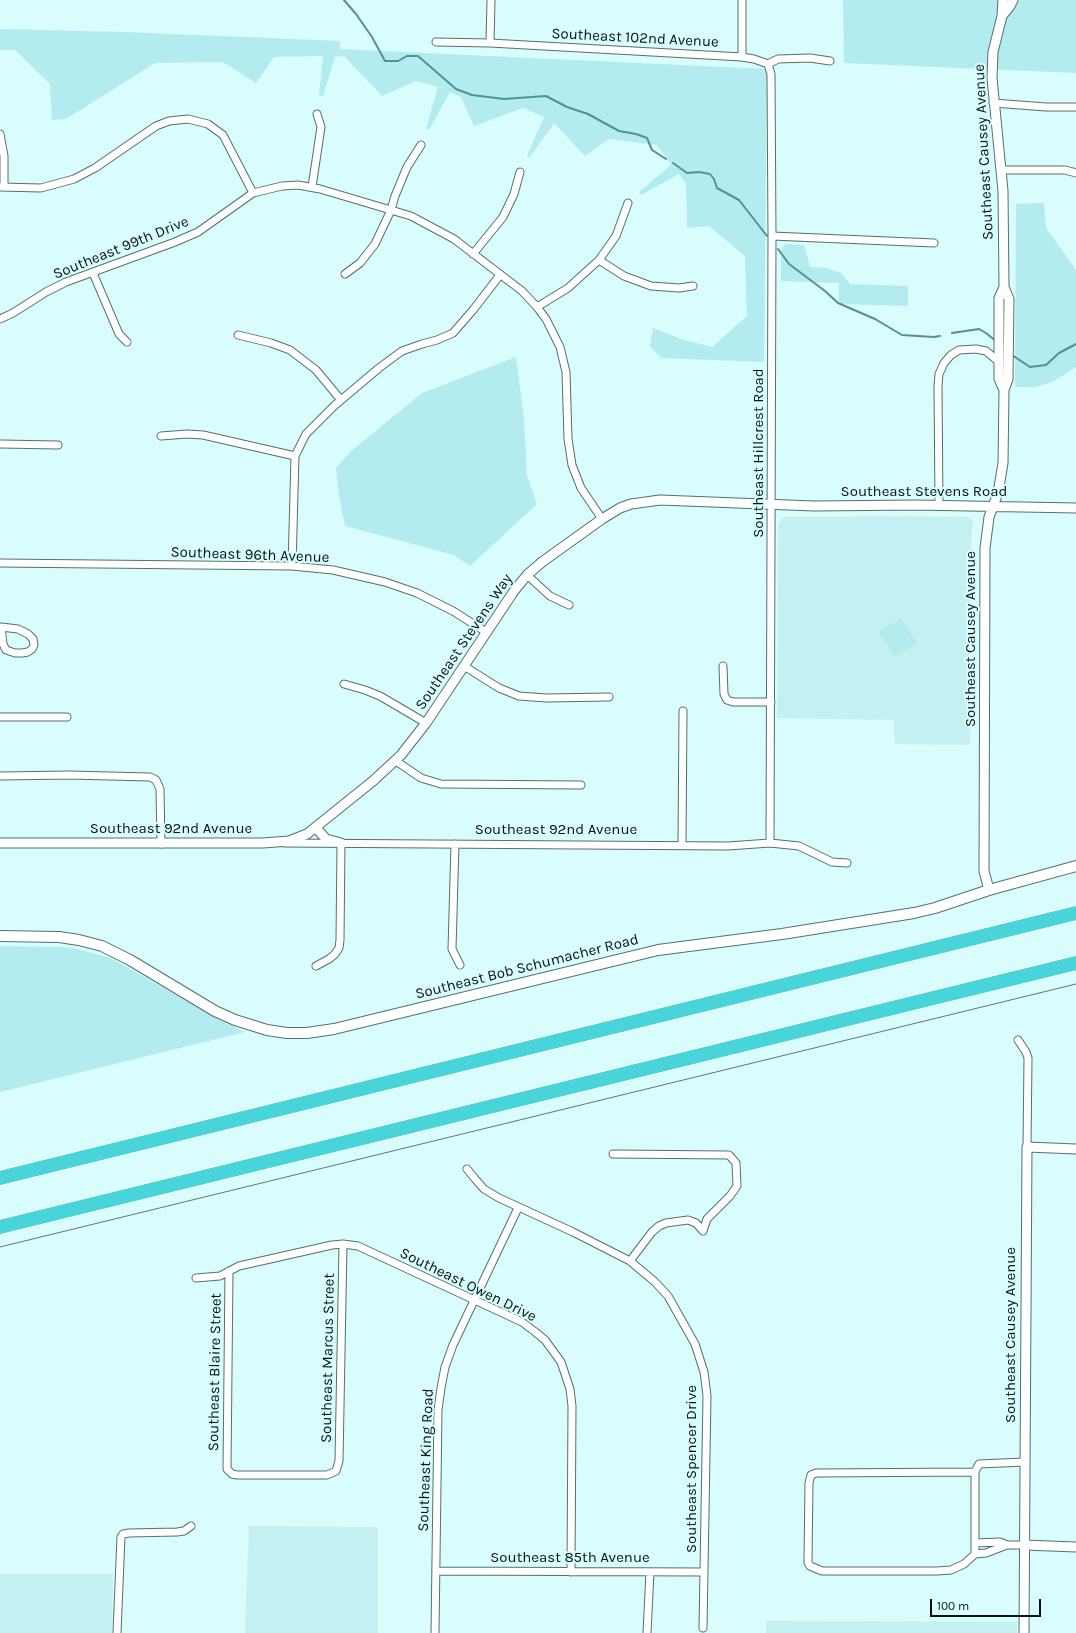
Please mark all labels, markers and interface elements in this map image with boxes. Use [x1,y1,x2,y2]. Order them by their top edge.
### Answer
street label: Southeast 102nd Avenue [551,25,719,51]
street label: Southeast Causey Avenue [970,64,998,240]
street label: Southeast 99th Drive [51,213,191,283]
street label: Southeast Hillcrest Road [750,368,768,538]
street label: Southeast Stevens Road [841,483,1007,501]
street label: Southeast 96th Avenue [170,543,330,567]
street label: Southeast Causey Avenue [962,551,980,727]
street label: Southeast Stevens Way [412,570,516,714]
street label: Southeast 92nd Avenue [90,820,252,838]
street label: Southeast 92nd Avenue [475,821,637,839]
street label: Southeast Bob Schumacher Road [414,931,640,1003]
street label: Southeast Owen Drive [397,1244,539,1326]
street label: Southeast Causey Avenue [1002,1247,1020,1423]
street label: Southeast Marcus Street [318,1273,338,1443]
street label: Southeast Blaire Street [205,1293,225,1451]
street label: Southeast Spencer Drive [683,1385,701,1553]
street label: Southeast King Road [415,1388,437,1532]
street label: Southeast 85th Avenue [490,1549,650,1567]
scale bar [932,1591,1043,1617]
text: 100 m [937,1599,969,1613]

